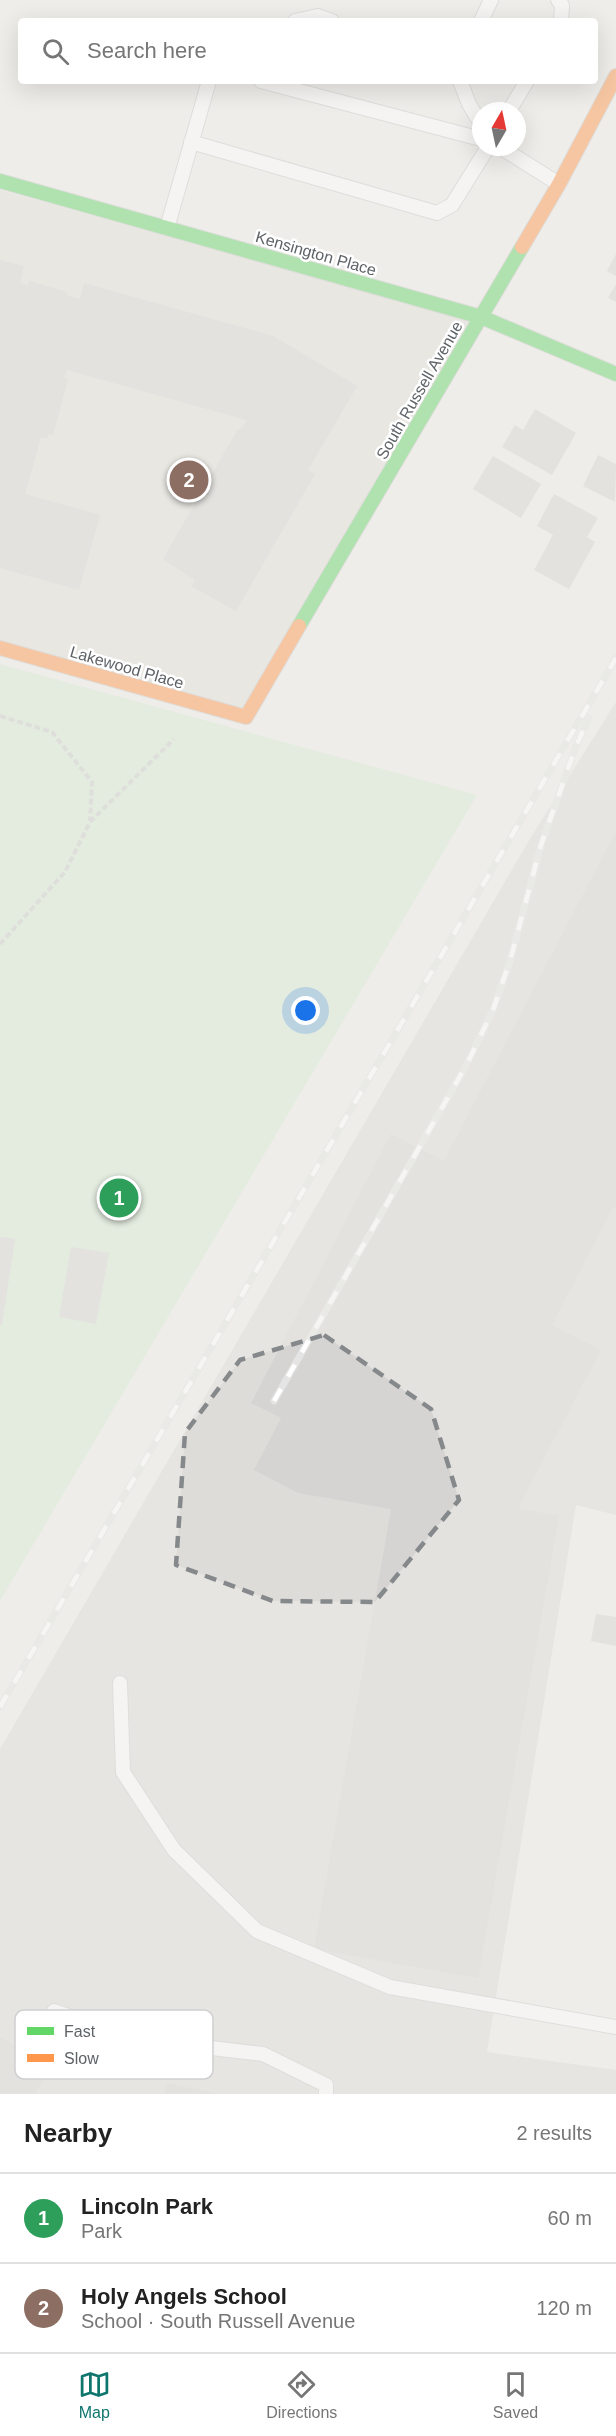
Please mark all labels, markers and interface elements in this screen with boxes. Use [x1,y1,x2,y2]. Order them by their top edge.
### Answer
search box [18,18,598,84]
icon: search [39,35,72,68]
text: Search here [87,38,207,63]
north arrow [472,102,526,156]
street label: Kensington Place [254,228,378,279]
street label: South Russell Avenue [373,318,466,462]
pin: 2 [170,458,208,502]
street label: Lakewood Place [68,643,186,692]
your location [291,996,320,1025]
pin: 1 [100,1176,138,1220]
legend [15,2010,213,2079]
text: Fast [64,2023,96,2040]
text: Slow [64,2050,99,2067]
text: Nearby [24,2118,112,2148]
text: 2 results [516,2122,592,2144]
text: Lincoln Park [81,2194,213,2219]
text: 1 [38,2207,49,2229]
text: 60 m [548,2207,592,2229]
text: Park [81,2220,122,2242]
text: Holy Angels School [81,2284,287,2309]
text: 2 [38,2297,49,2319]
text: 120 m [536,2297,592,2319]
text: School · South Russell Avenue [81,2310,355,2332]
tab: Map [78,2368,111,2422]
tab: Directions [266,2368,337,2422]
tab: Saved [493,2368,538,2422]

